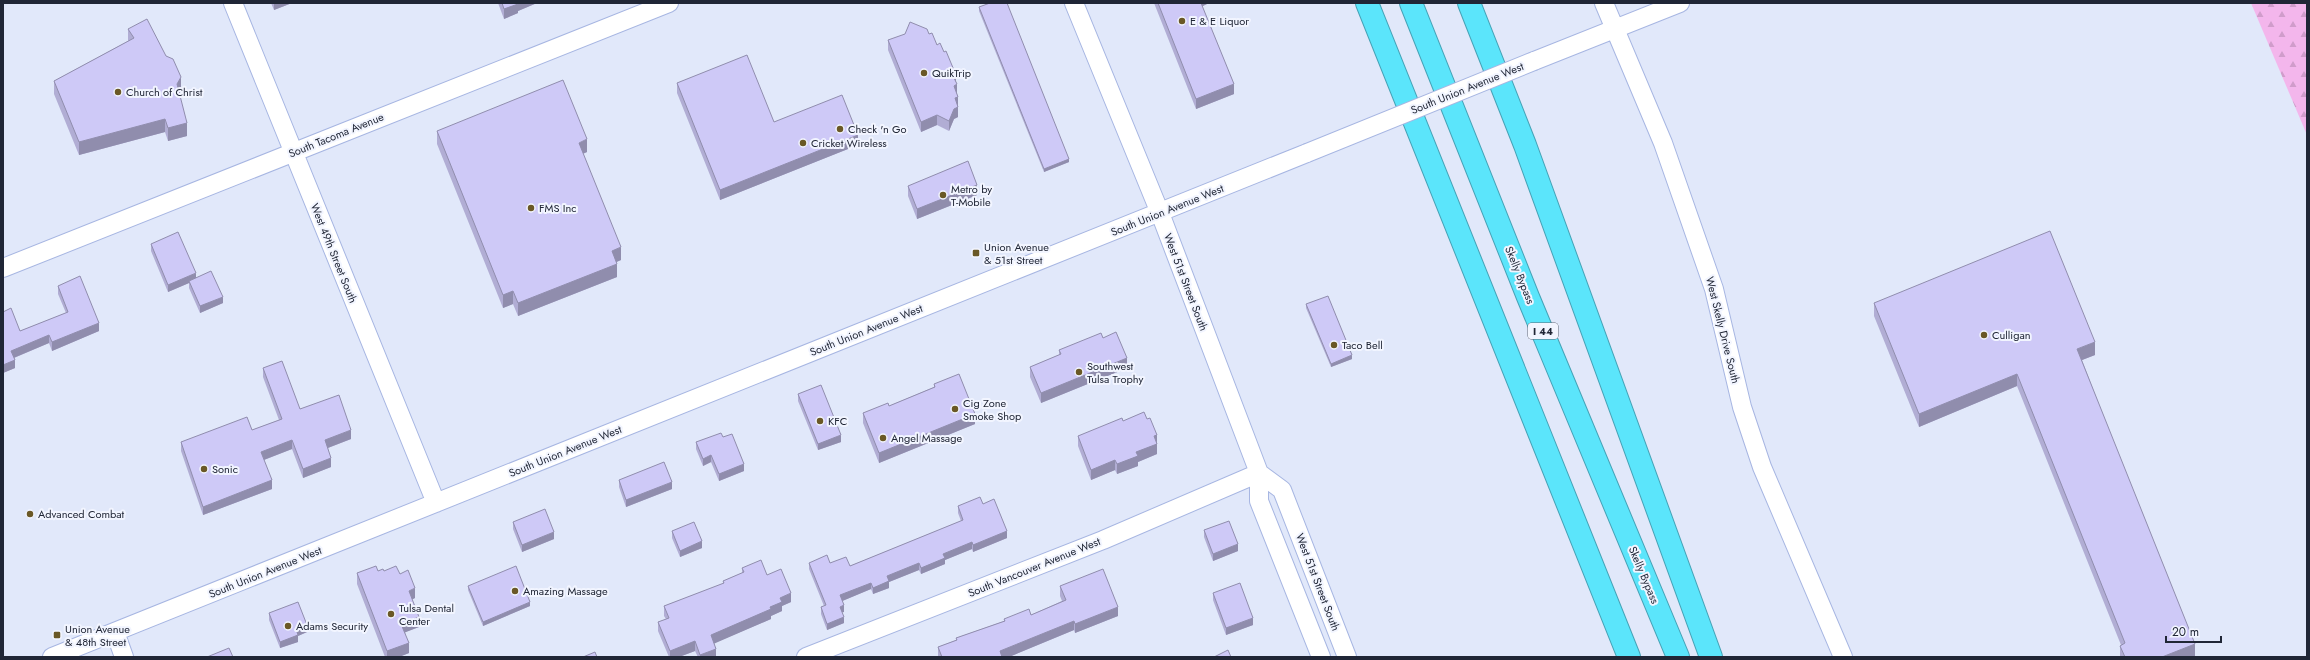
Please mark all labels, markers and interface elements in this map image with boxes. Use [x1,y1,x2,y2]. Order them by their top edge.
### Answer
place label: E & E Liquor [1190,13,1249,29]
marker: E & E Liquor [1177,16,1187,26]
street label: South Union Avenue West [1408,58,1526,118]
place label: QuikTrip [932,65,971,81]
marker: QuikTrip [919,68,929,78]
place label: Church of Christ [126,84,203,100]
marker: Church of Christ [113,87,123,97]
street label: South Tacoma Avenue [286,108,386,161]
place label: Check 'n Go [848,121,907,137]
marker: Check 'n Go [835,124,845,134]
place label: Cricket Wireless [811,135,887,151]
marker: Cricket Wireless [798,138,808,148]
street label: South Union Avenue West [1108,180,1226,240]
place label: Metro by T-Mobile [951,181,992,210]
marker: Metro by T-Mobile [938,190,948,200]
place label: FMS Inc [539,200,576,216]
street label: West 49th Street South [307,201,361,305]
marker: FMS Inc [526,203,536,213]
street label: West 51st Street South [1160,231,1212,333]
place label: Union Avenue & 51st Street [984,239,1049,268]
street label: Skelly Bypass [1501,244,1539,307]
marker: Union Avenue & 51st Street [971,248,981,258]
street label: West Skelly Drive South [1702,275,1744,385]
street label: South Union Avenue West [807,300,925,360]
road number: I 44 [1528,323,1558,339]
place label: Culligan [1992,327,2031,343]
marker: Culligan [1979,330,1989,340]
place label: Taco Bell [1342,337,1383,353]
marker: Taco Bell [1329,340,1339,350]
place label: Southwest Tulsa Trophy [1087,358,1143,387]
marker: Southwest Tulsa Trophy [1074,367,1084,377]
place label: Cig Zone Smoke Shop [963,395,1021,424]
marker: Cig Zone Smoke Shop [950,404,960,414]
place label: KFC [828,413,847,429]
marker: KFC [815,416,825,426]
street label: South Union Avenue West [506,421,624,481]
place label: Angel Massage [891,430,962,446]
marker: Angel Massage [878,433,888,443]
place label: Sonic [212,461,238,477]
marker: Sonic [199,464,209,474]
place label: Advanced Combat [38,506,125,522]
marker: Advanced Combat [25,509,35,519]
street label: West 51st Street South [1292,531,1344,633]
street label: South Vancouver Avenue West [965,533,1103,601]
street label: South Union Avenue West [206,542,324,602]
street label: Skelly Bypass [1625,544,1663,607]
place label: Amazing Massage [523,583,608,599]
marker: Amazing Massage [510,586,520,596]
place label: Tulsa Dental Center [399,600,454,629]
marker: Tulsa Dental Center [386,609,396,619]
place label: Adams Security [296,618,368,634]
scale bar [2166,618,2221,644]
place label: Union Avenue & 48th Street [65,621,130,650]
marker: Adams Security [283,621,293,631]
text: 20 m [2172,623,2199,641]
marker: Union Avenue & 48th Street [52,630,62,640]

